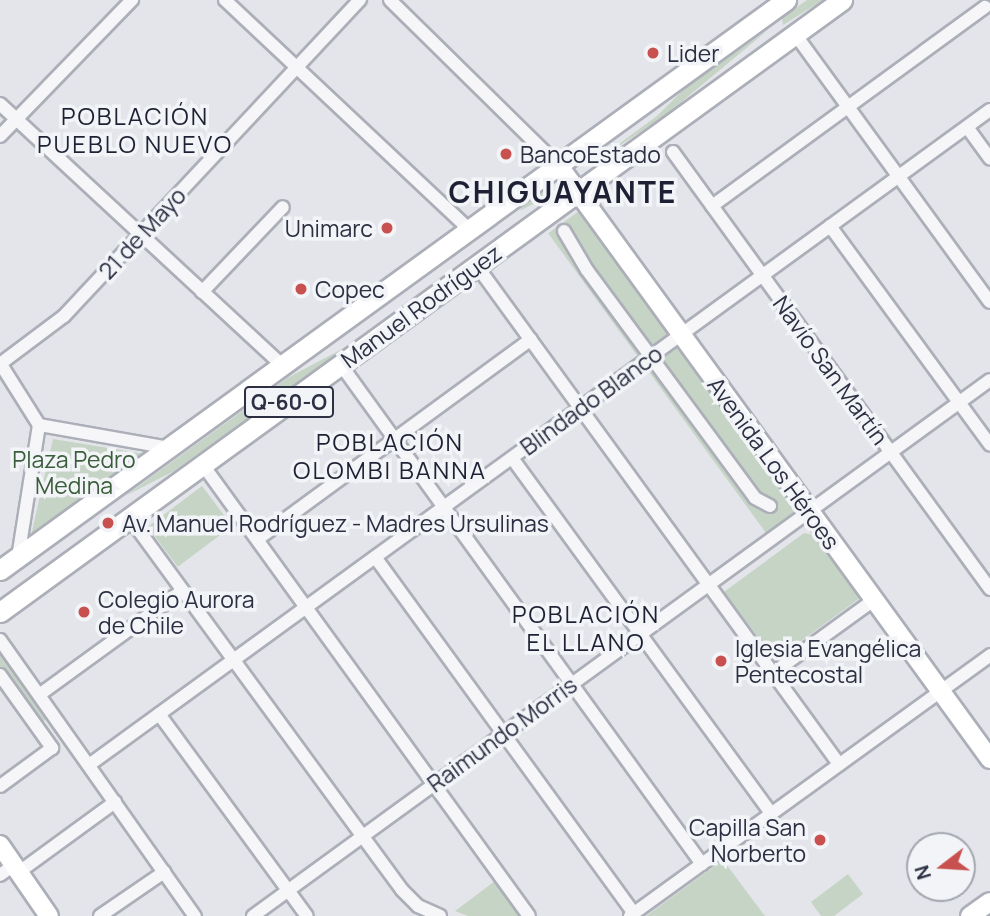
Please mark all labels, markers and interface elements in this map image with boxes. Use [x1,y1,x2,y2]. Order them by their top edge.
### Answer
place label: Lider [667,39,719,67]
marker: Lider [645,45,661,61]
district label: POBLACIÓN PUEBLO NUEVO [39,102,231,158]
place label: BancoEstado [520,140,661,168]
marker: BancoEstado [498,146,514,162]
district label: CHIGUAYANTE [450,174,676,210]
street label: 21 de Mayo [93,182,191,284]
place label: Unimarc [285,214,373,242]
marker: Unimarc [379,220,395,236]
street label: Manuel Rodríguez [336,239,506,373]
place label: Copec [315,275,385,303]
marker: Copec [293,281,309,297]
street label: Navío San Martín [768,290,894,450]
street label: Blindado Blanco [515,339,667,461]
street label: Avenida Los Héroes [702,371,846,555]
road number: Q-60-O [244,384,334,420]
district label: POBLACIÓN OLOMBI BANNA [295,428,485,484]
park label: Plaza Pedro Medina [12,445,136,499]
place label: Av. Manuel Rodríguez - Madres Ursulinas [122,509,549,537]
marker: Av. Manuel Rodríguez - Madres Ursulinas [100,515,116,531]
place label: Colegio Aurora de Chile [98,585,255,639]
district label: POBLACIÓN EL LLANO [513,600,659,656]
marker: Colegio Aurora de Chile [76,604,92,620]
place label: Iglesia Evangélica Pentecostal [735,634,921,688]
marker: Iglesia Evangélica Pentecostal [713,653,729,669]
street label: Raimundo Morris [422,670,582,798]
place label: Capilla San Norberto [689,813,806,867]
marker: Capilla San Norberto [812,832,828,848]
north arrow [906,832,976,902]
text: N [908,862,937,883]

